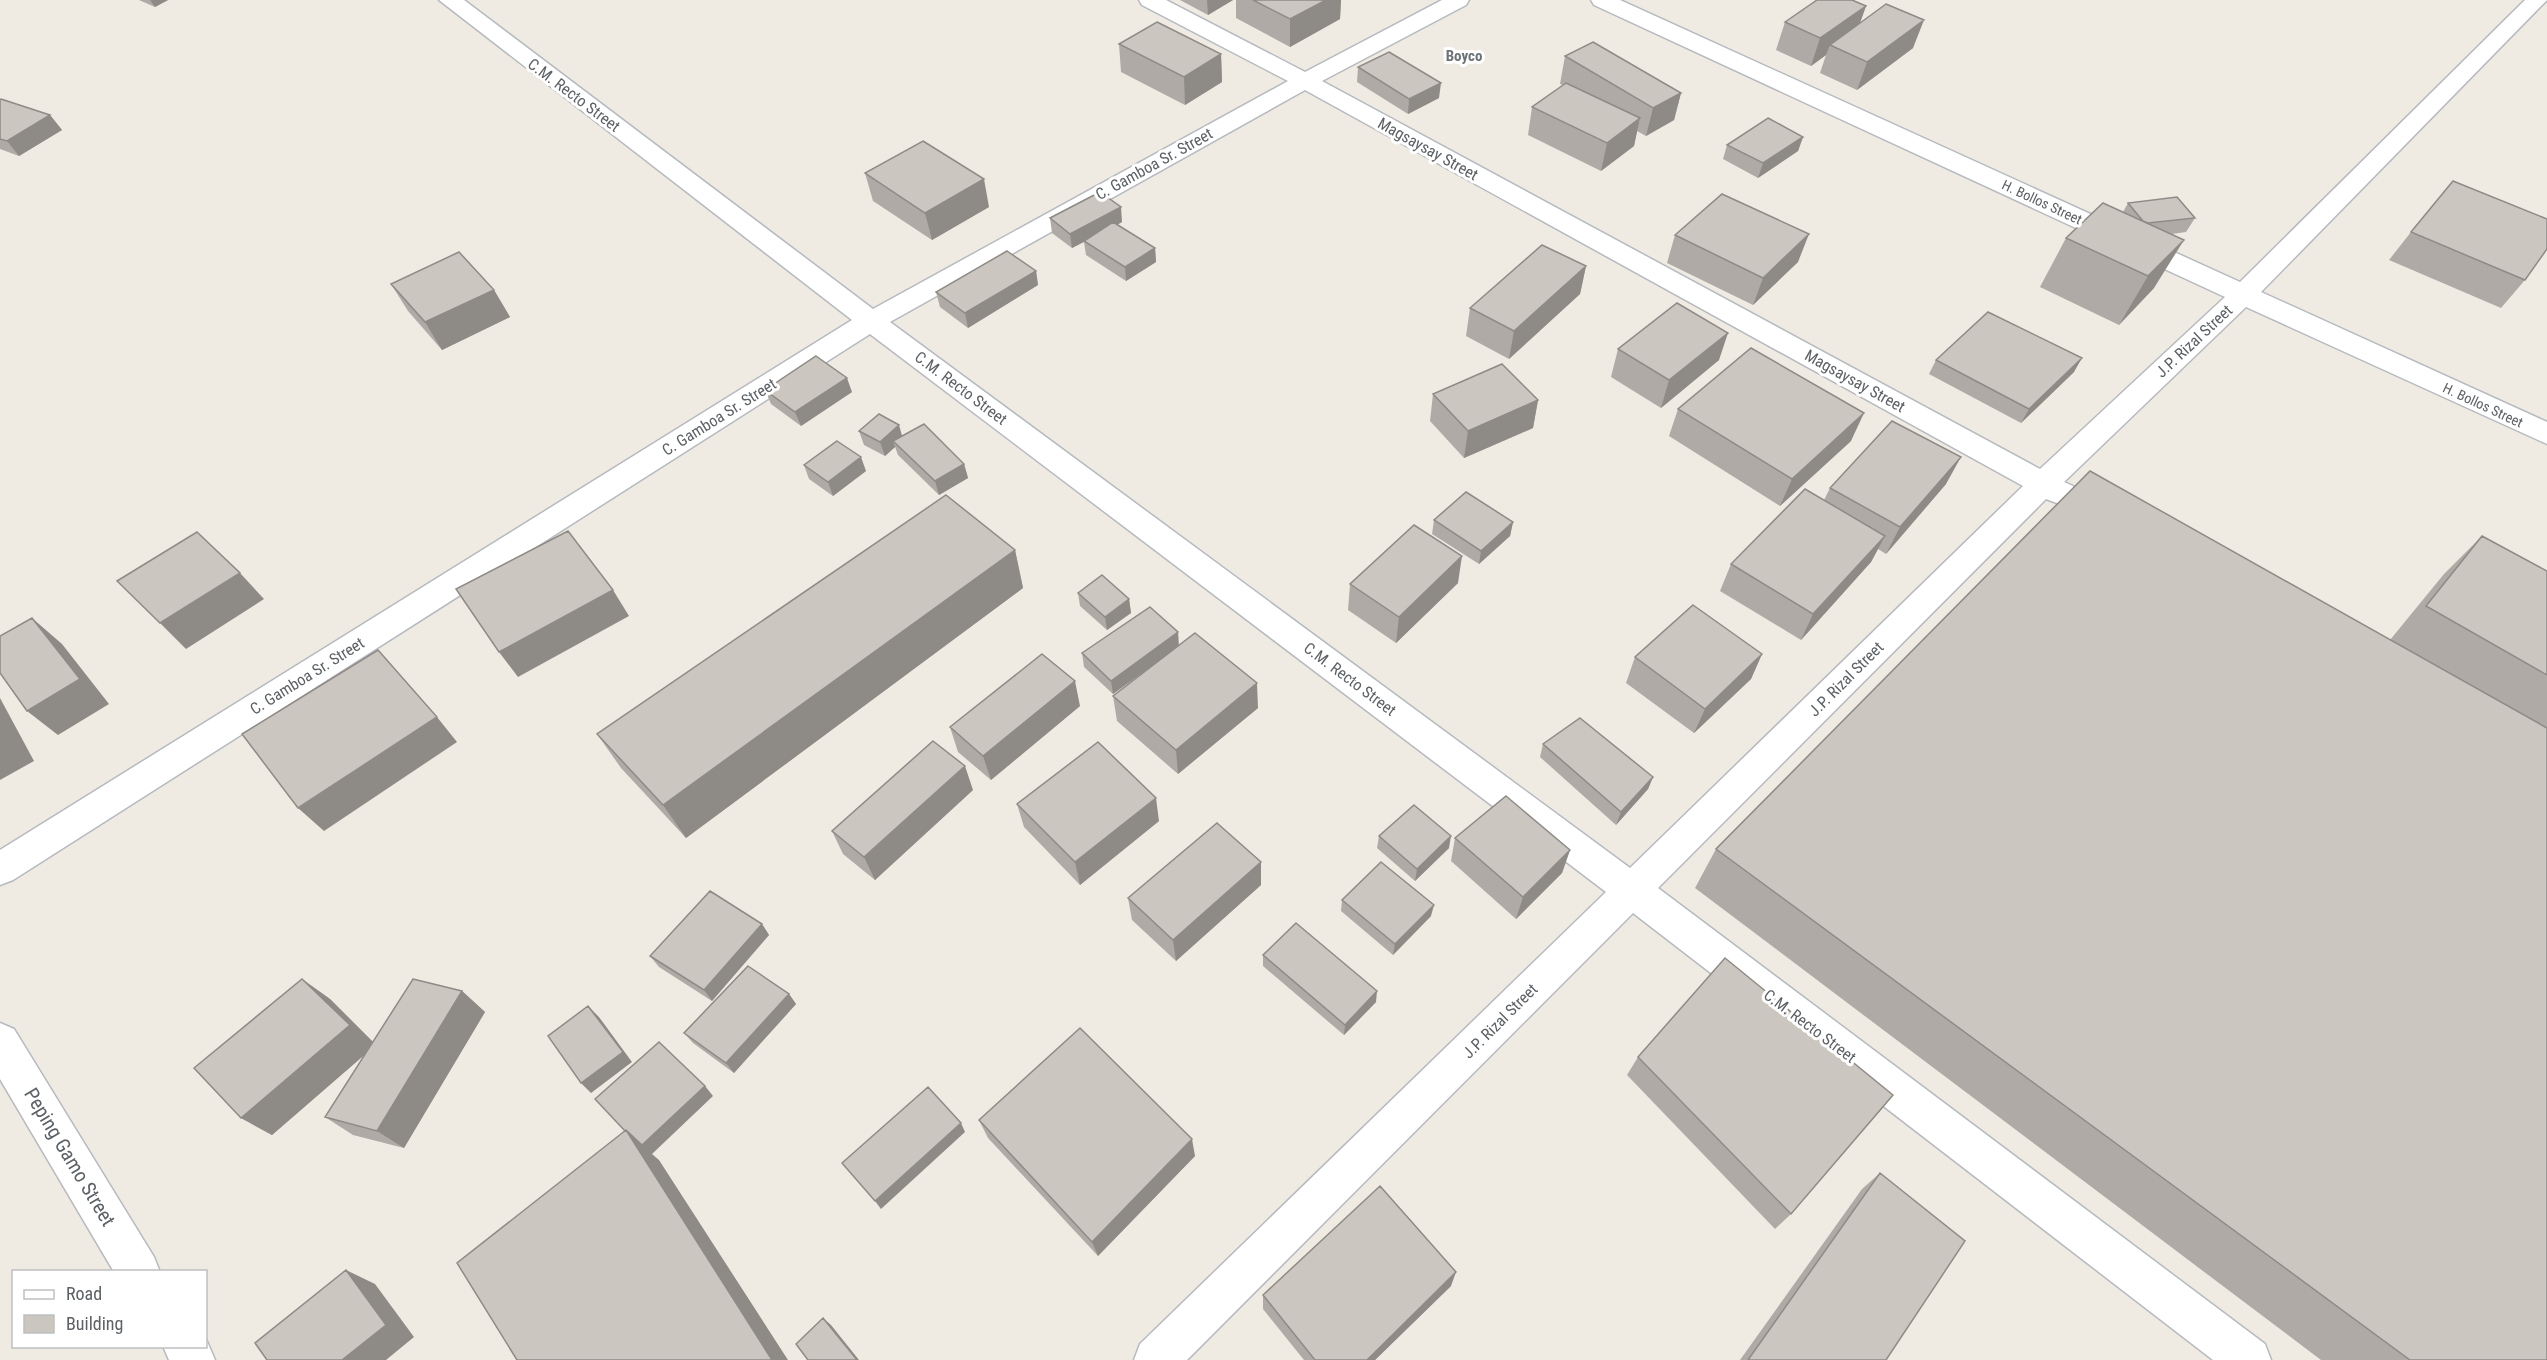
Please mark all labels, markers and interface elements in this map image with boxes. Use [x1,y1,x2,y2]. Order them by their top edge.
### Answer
district label: Boyco [1446,47,1482,65]
street label: C.M. Recto Street [524,54,624,136]
street label: Magsaysay Street [1374,114,1482,185]
street label: C. Gamboa Sr. Street [1092,124,1216,204]
street label: H. Bollos Street [2000,177,2084,227]
street label: J.P. Rizal Street [2152,301,2236,381]
street label: Magsaysay Street [1801,346,1909,417]
street label: C.M. Recto Street [911,347,1011,429]
street label: C. Gamboa Sr. Street [658,374,780,460]
street label: H. Bollos Street [2441,380,2525,430]
street label: C. Gamboa Sr. Street [246,633,368,719]
street label: J.P. Rizal Street [1805,637,1888,720]
street label: C.M. Recto Street [1300,638,1400,720]
street label: J.P. Rizal Street [1459,979,1542,1062]
street label: C.M. Recto Street [1760,985,1860,1067]
street label: Peping Gamo Street [19,1084,121,1230]
legend [12,1270,207,1348]
text: Road [66,1283,102,1304]
text: Building [66,1313,123,1334]

